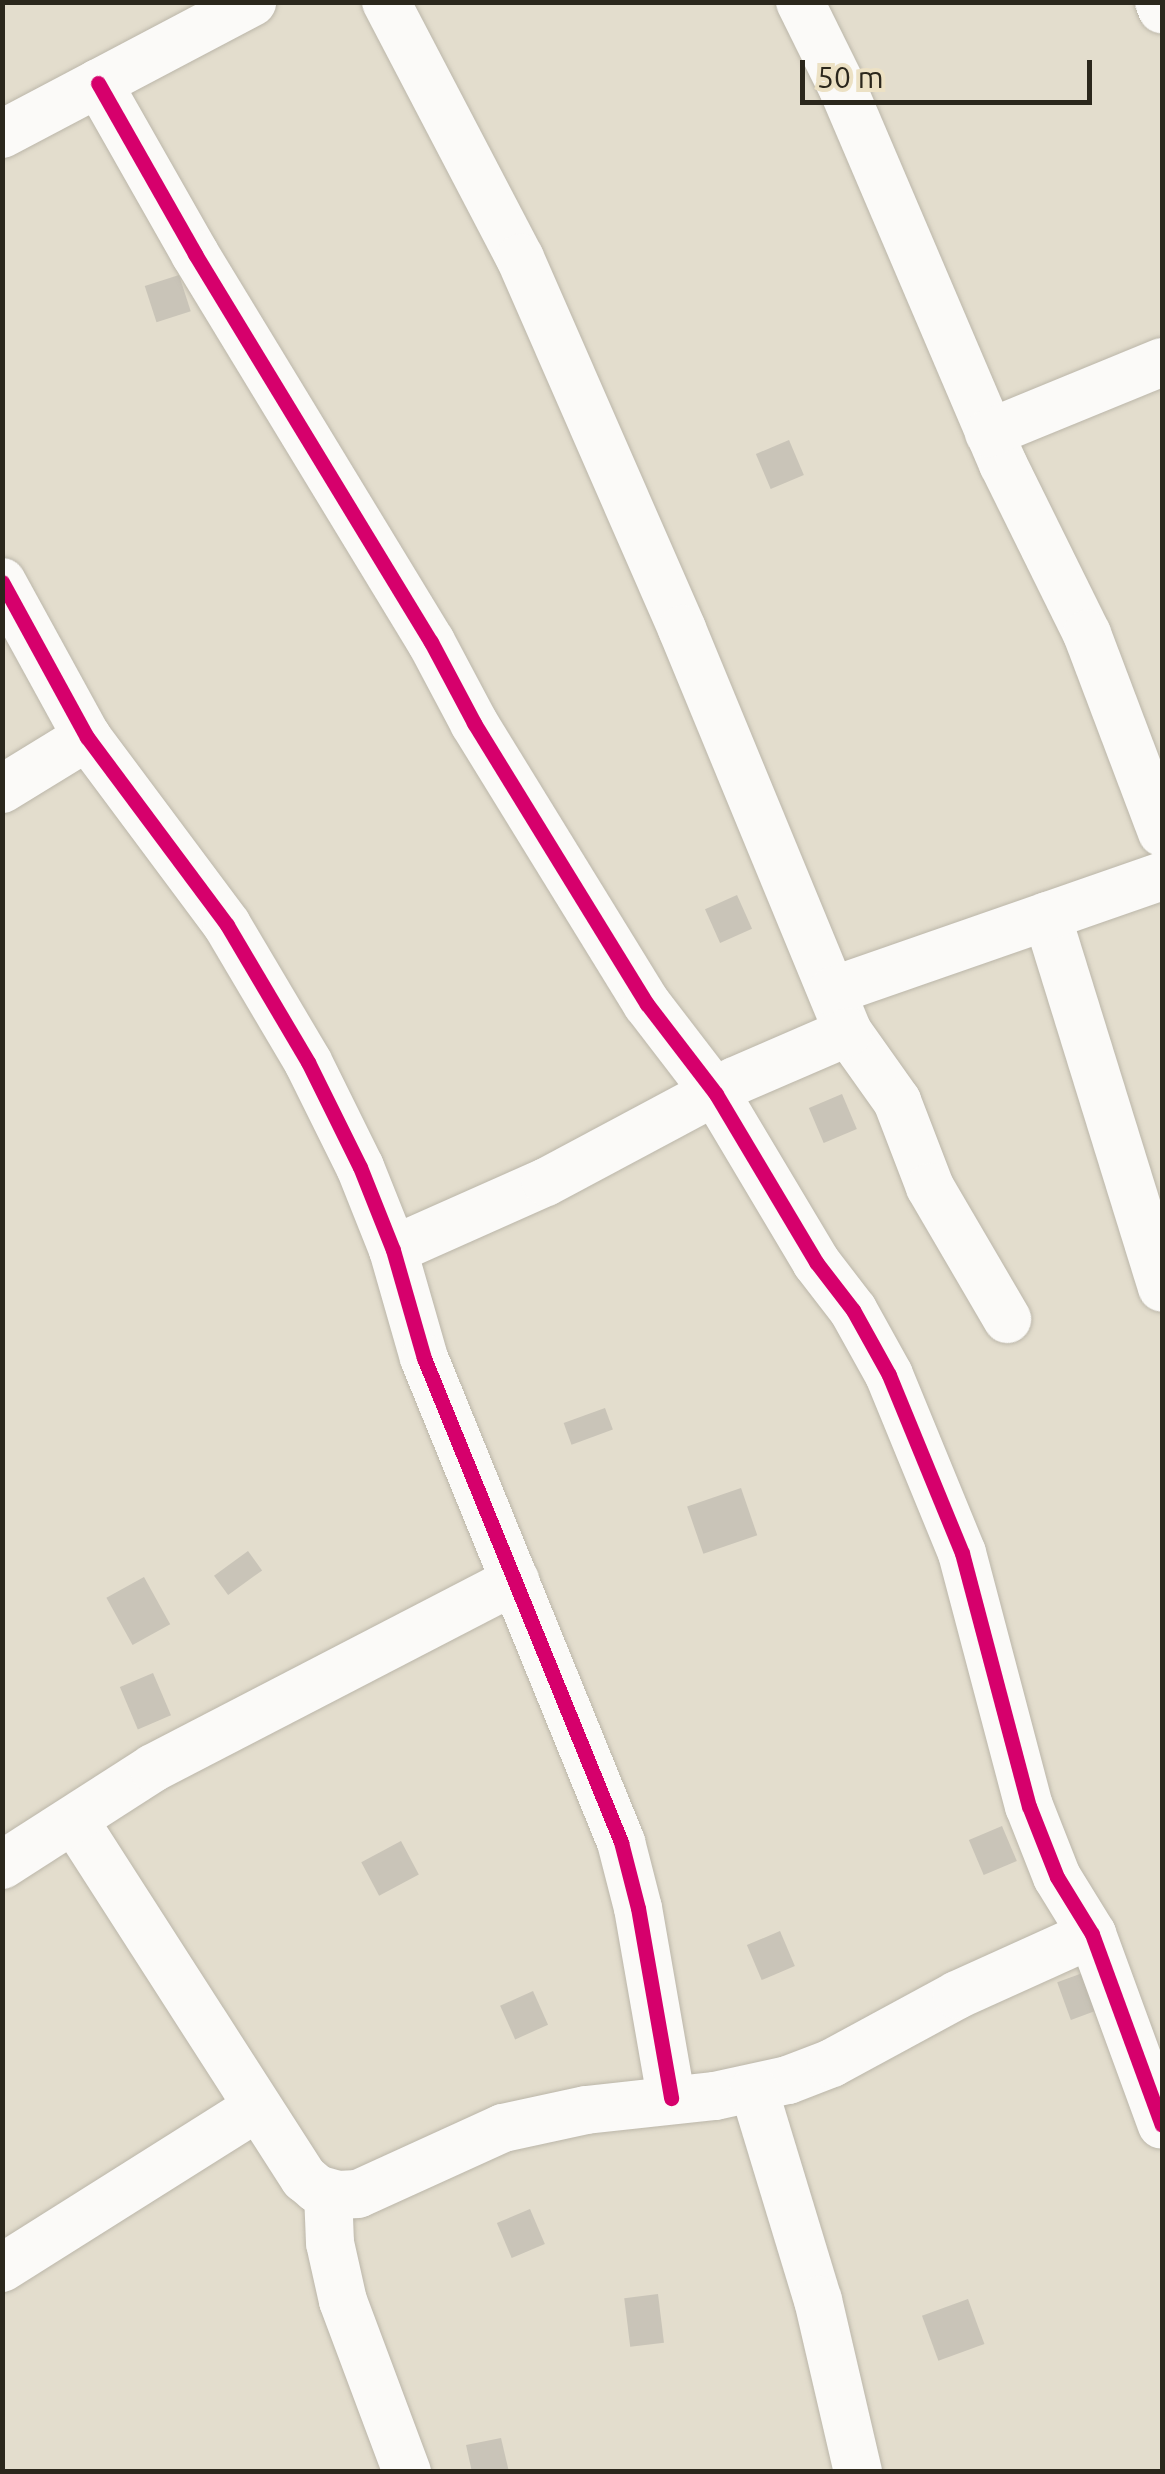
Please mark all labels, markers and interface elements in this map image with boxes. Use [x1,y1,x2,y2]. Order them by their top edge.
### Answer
scale bar [805,40,1098,102]
text: 50 m [817,60,884,94]

